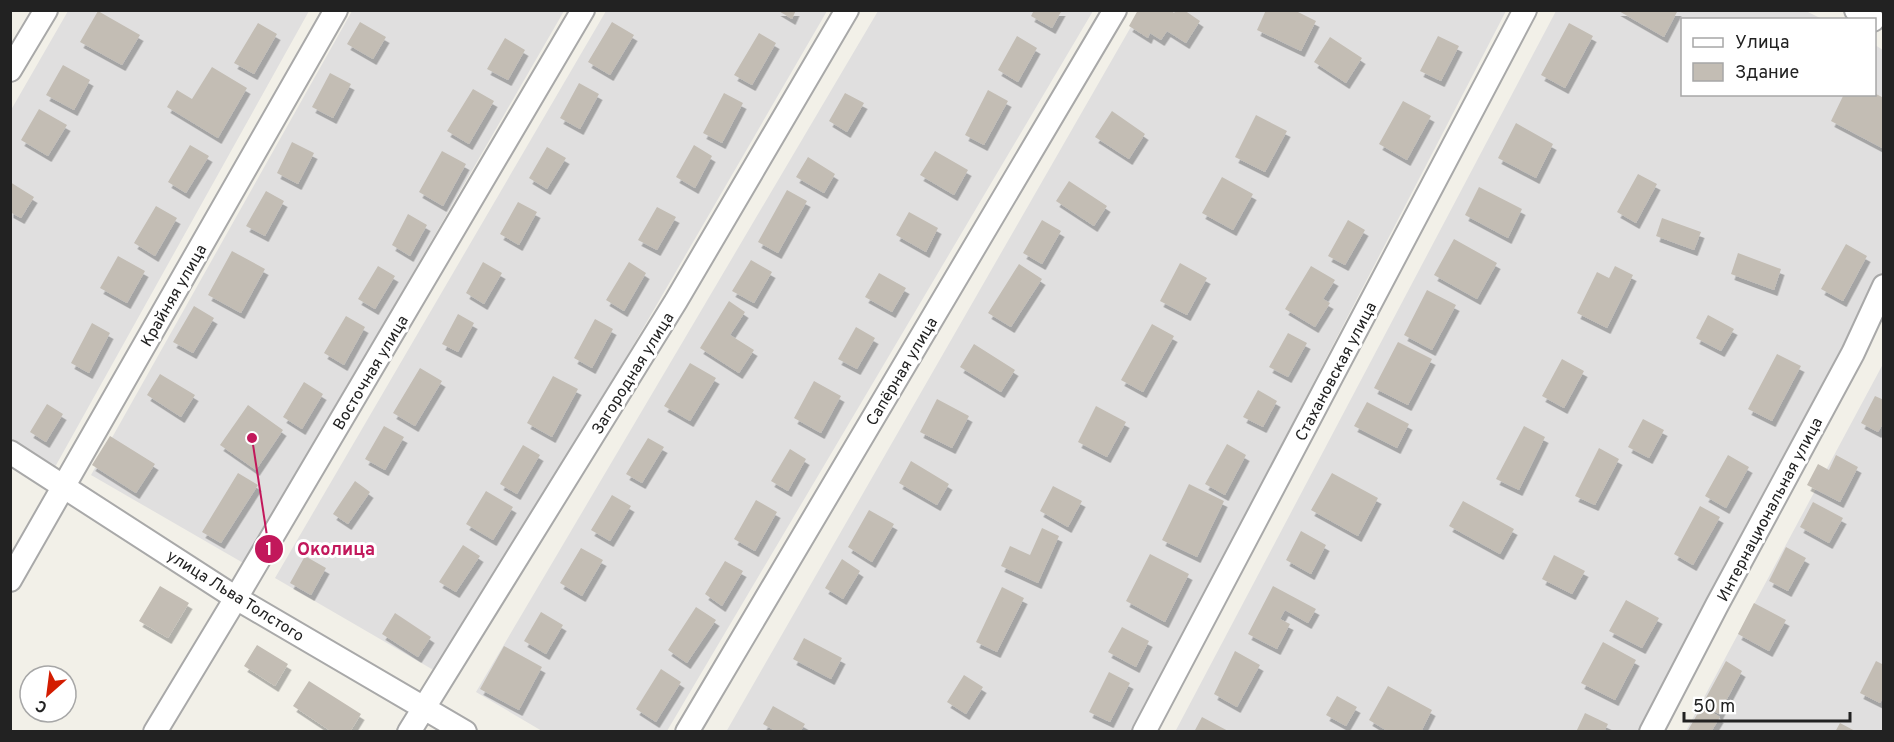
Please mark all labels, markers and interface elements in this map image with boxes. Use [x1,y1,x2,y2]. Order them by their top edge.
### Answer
legend [1681,18,1876,96]
text: Улица [1735,32,1789,55]
text: Здание [1735,62,1799,85]
street label: Крайняя улица [137,241,212,351]
street label: Стахановская улица [1292,299,1382,445]
street label: Загородная улица [588,309,679,439]
street label: Восточная улица [330,312,414,434]
street label: Сапёрная улица [862,314,943,430]
street label: Интернациональная улица [1714,414,1828,605]
callout: Околица [254,531,387,567]
text: 1 [265,539,273,562]
text: Околица [297,539,375,562]
street label: улица Льва Толстого [163,546,307,647]
north arrow [18,664,78,724]
scale bar [1684,685,1850,723]
text: С [33,694,51,717]
text: 50 m [1693,696,1735,719]

